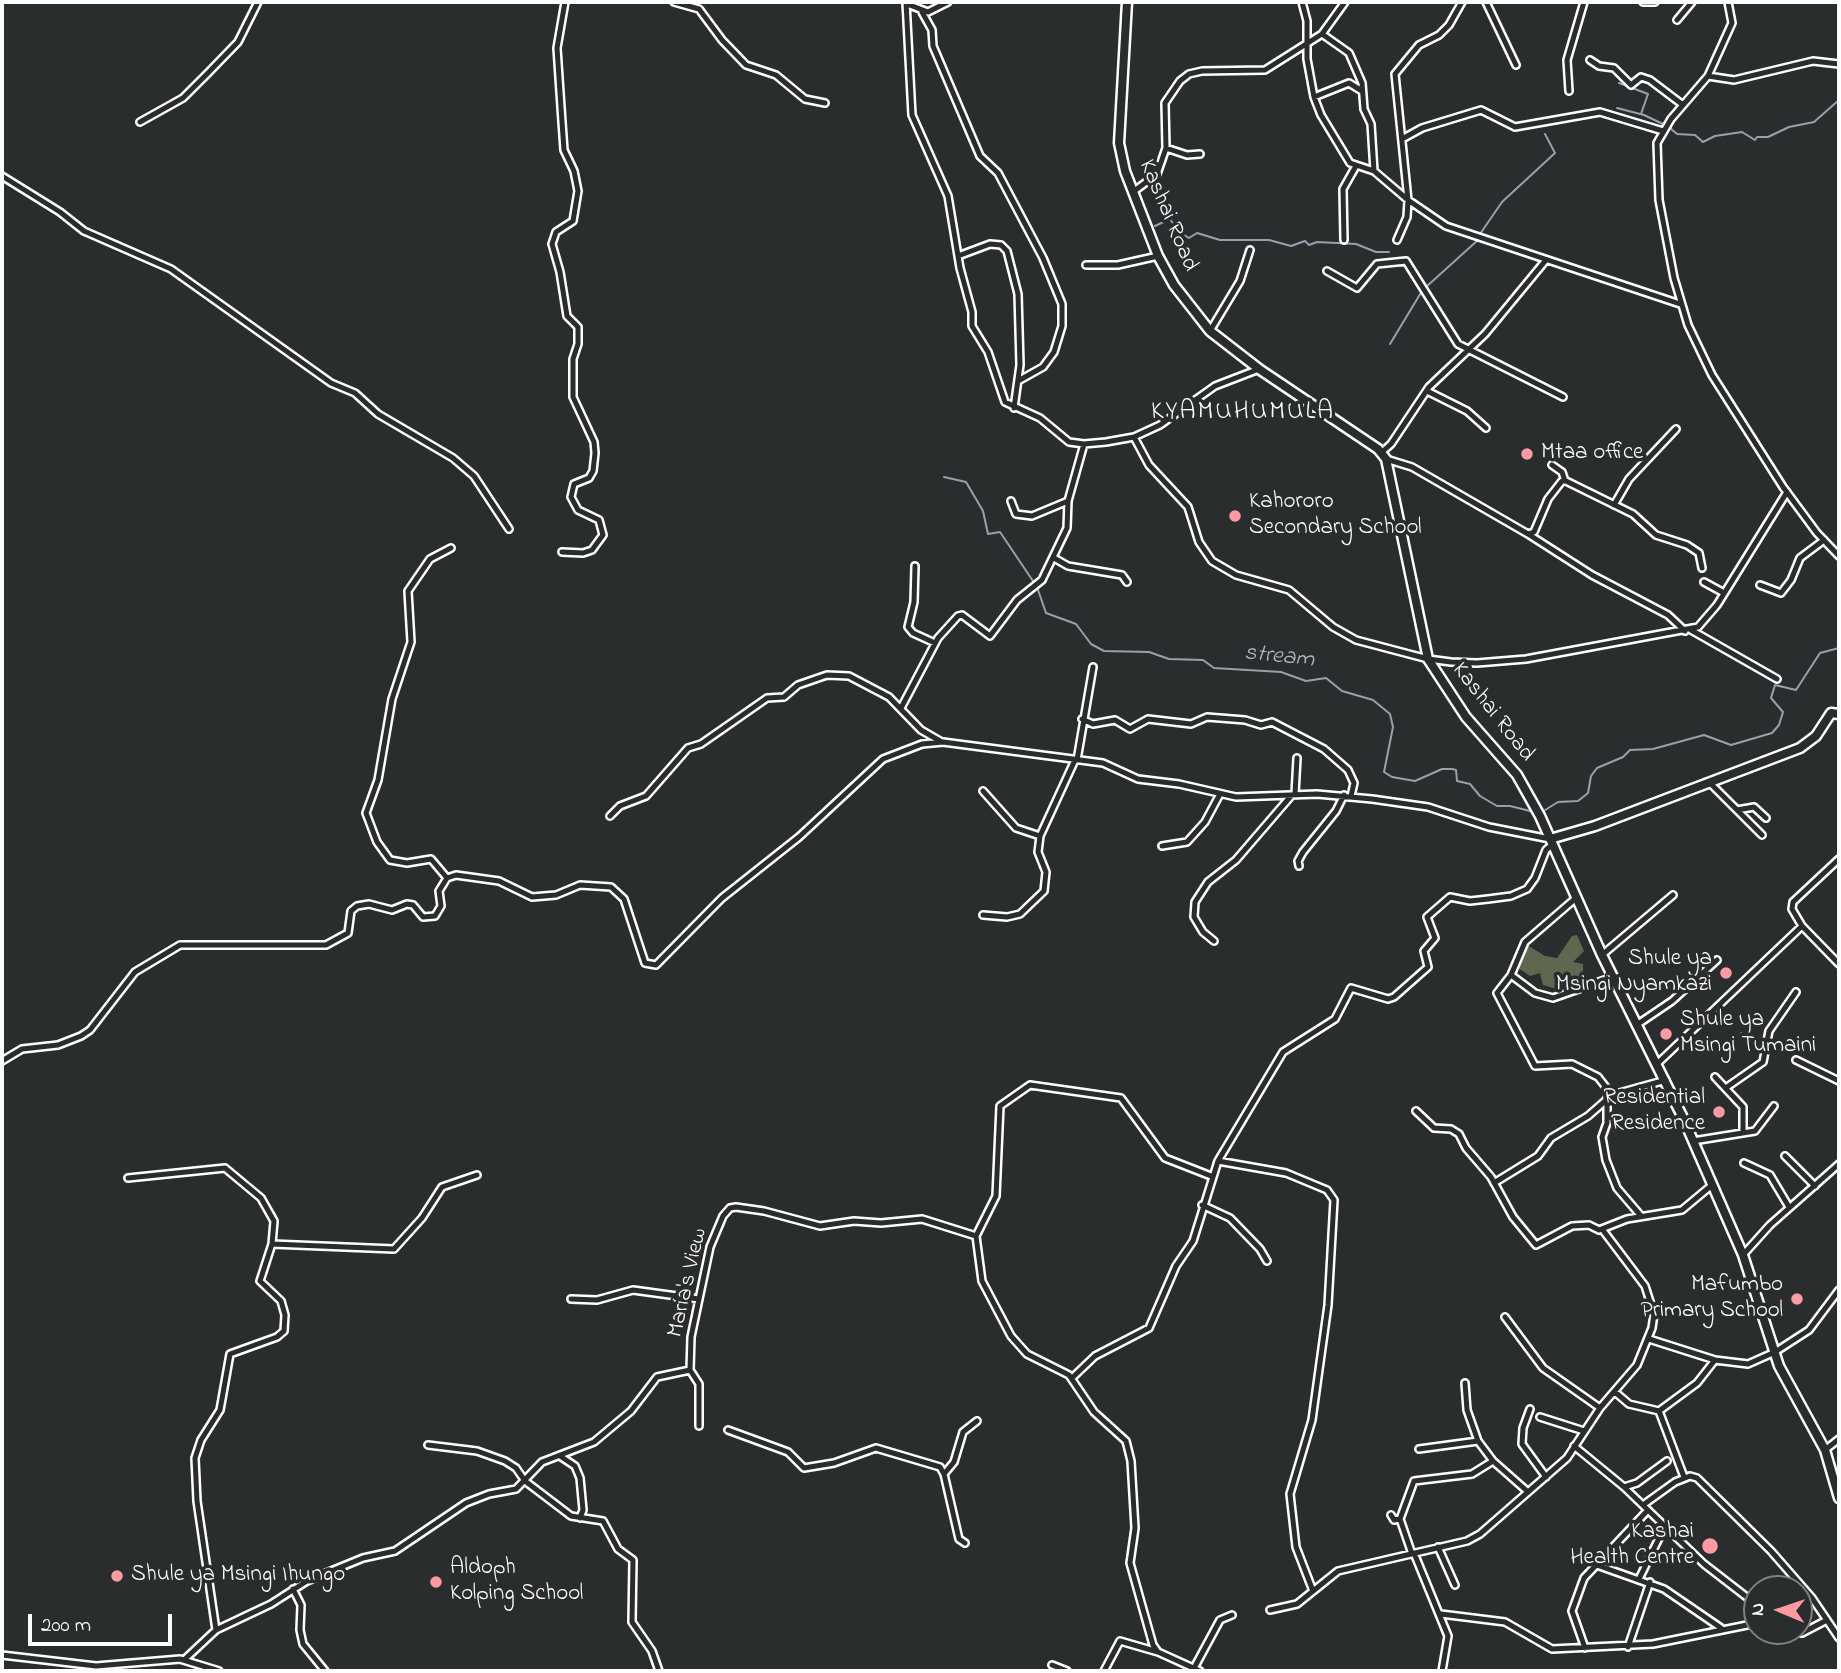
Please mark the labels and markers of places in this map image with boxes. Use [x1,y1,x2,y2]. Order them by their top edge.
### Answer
place label: Mtaa office [1541,440,1643,468]
marker: Mtaa office [1519,446,1535,462]
place label: Kahororo Secondary School [1249,489,1422,543]
marker: Kahororo Secondary School [1227,508,1243,524]
place label: Shule ya Msingi Nyamkazi [1556,946,1712,1000]
marker: Shule ya Msingi Nyamkazi [1718,965,1734,981]
place label: Shule ya Msingi Tumaini [1680,1007,1816,1061]
marker: Shule ya Msingi Tumaini [1658,1026,1674,1042]
place label: Residential Residence [1603,1085,1705,1139]
marker: Residential Residence [1711,1104,1727,1120]
place label: Mafumbo Primary School [1641,1272,1783,1326]
marker: Mafumbo Primary School [1789,1291,1805,1307]
place label: Kashai Health Centre [1570,1519,1694,1573]
marker: Kashai Health Centre [1700,1536,1720,1556]
place label: Aldoph Kolping School [450,1555,583,1609]
place label: Shule ya Msingi Ihungo [131,1562,345,1590]
marker: Shule ya Msingi Ihungo [109,1568,125,1584]
marker: Aldoph Kolping School [428,1574,444,1590]

